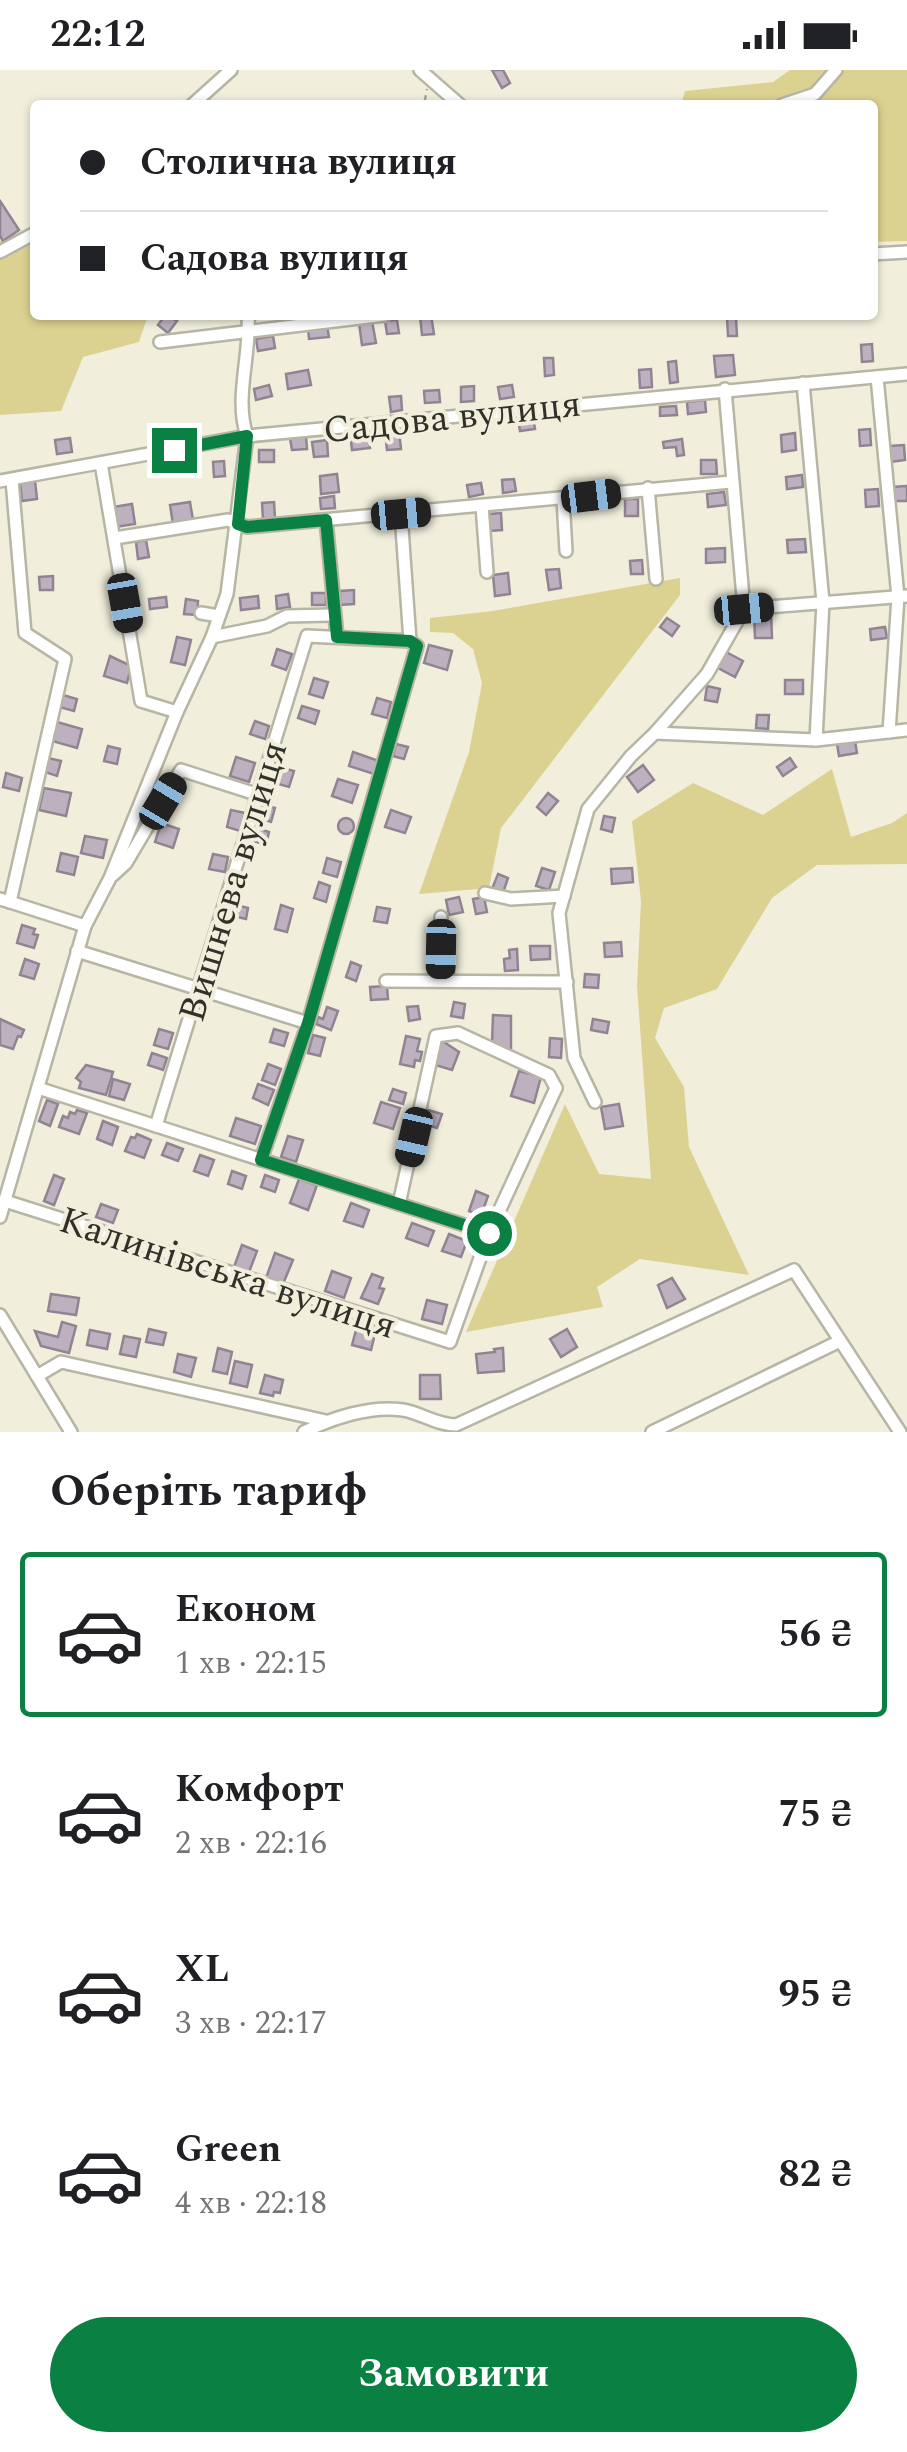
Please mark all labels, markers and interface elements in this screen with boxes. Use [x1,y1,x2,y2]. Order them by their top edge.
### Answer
text: 22:12 [50,6,145,64]
text: Столична вулиця [140,134,457,192]
text: Садова вулиця [140,230,409,288]
street label: Садова вулиця [320,376,584,460]
route end [152,428,197,473]
car [559,477,623,515]
car [370,496,432,532]
car [105,571,145,635]
car [713,591,775,627]
street label: Вишнева вулиця [164,734,304,1029]
car [135,768,191,834]
car [425,919,457,979]
car [393,1104,435,1170]
street label: Калинівська вулиця [51,1192,403,1356]
route start [467,1211,512,1256]
text: Оберіть тариф [50,1457,367,1526]
text: Економ [175,1581,317,1639]
icon: car [55,1590,145,1680]
text: 56 ₴ [779,1606,852,1664]
text: 1 хв · 22:15 [175,1639,327,1688]
text: Комфорт [175,1761,344,1819]
icon: car [55,1770,145,1860]
text: 75 ₴ [779,1786,852,1844]
text: 2 хв · 22:16 [175,1819,327,1868]
text: XL [175,1941,229,1999]
icon: car [55,1950,145,2040]
text: 95 ₴ [779,1966,852,2024]
text: 3 хв · 22:17 [175,1999,327,2048]
text: Green [175,2121,282,2179]
icon: car [55,2130,145,2220]
text: 82 ₴ [779,2146,852,2204]
text: 4 хв · 22:18 [175,2179,327,2228]
button: Замовити [50,2317,857,2432]

